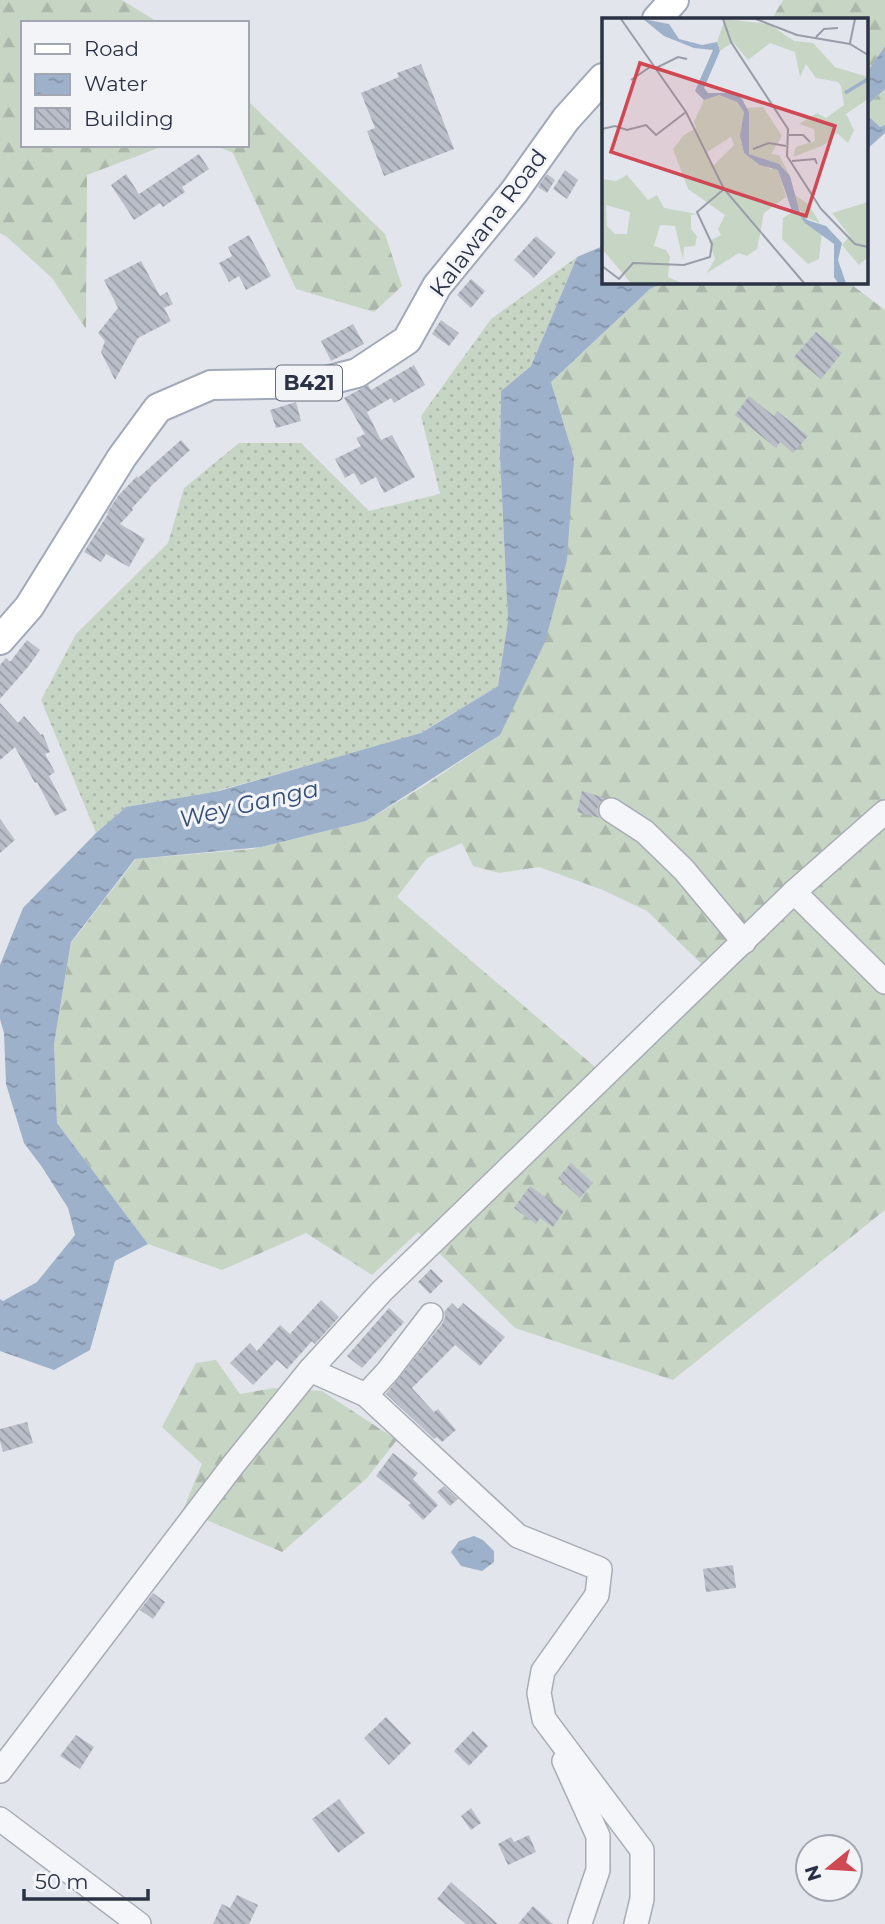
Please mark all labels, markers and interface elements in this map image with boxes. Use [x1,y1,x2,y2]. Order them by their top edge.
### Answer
inset map [602,18,868,284]
legend [21,21,248,147]
text: Road [84,36,139,61]
text: Water [84,71,148,96]
text: Building [84,106,174,131]
street label: Kalawana Road [423,144,553,302]
road number: B421 [276,366,342,400]
water label: Wey Ganga [176,773,321,834]
north arrow [794,1833,864,1903]
scale bar [24,1857,149,1901]
text: N [800,1862,827,1884]
text: 50 m [35,1869,89,1894]

